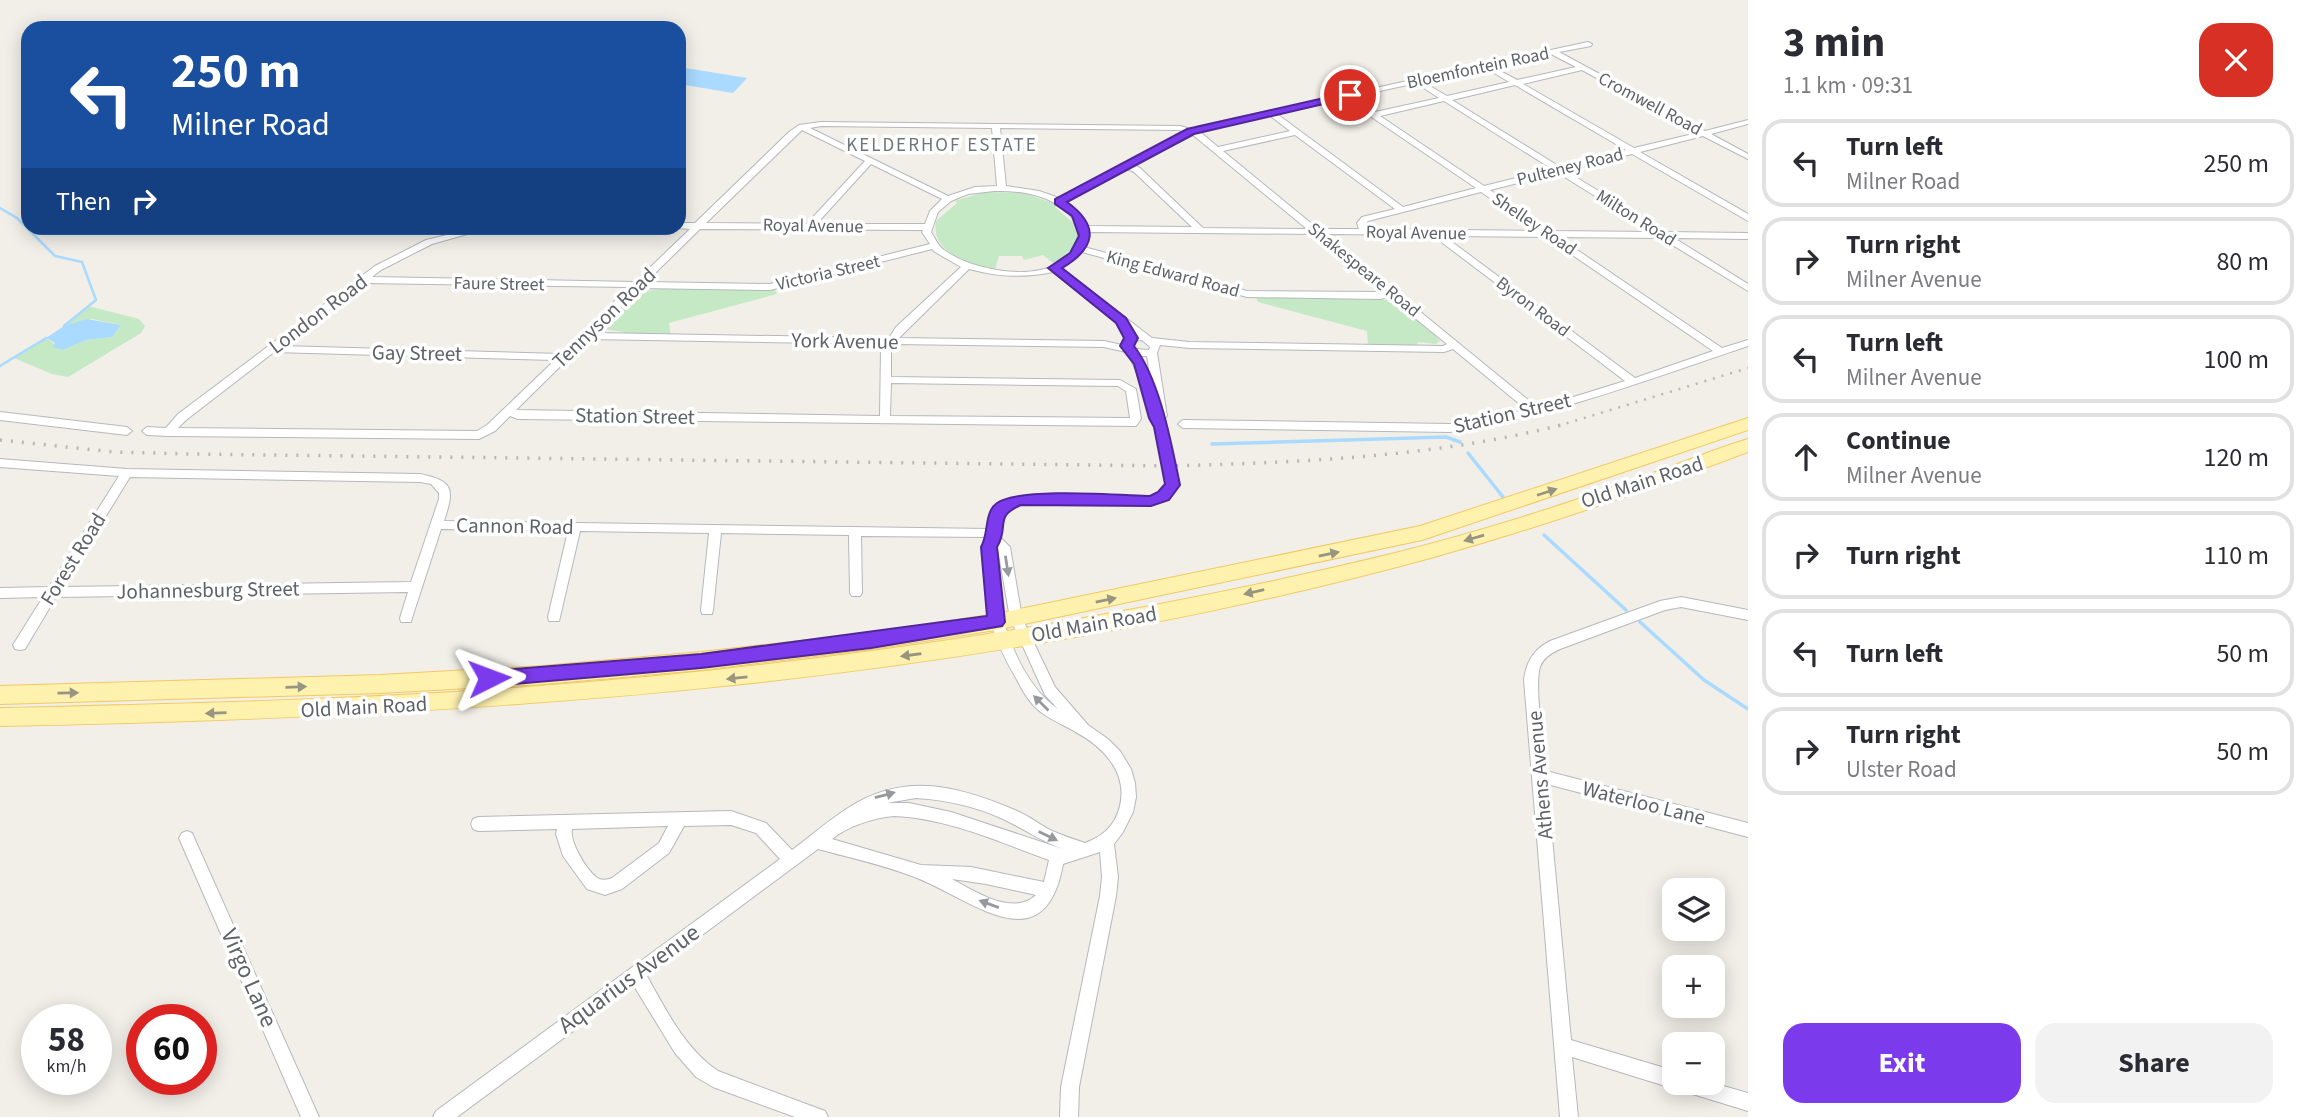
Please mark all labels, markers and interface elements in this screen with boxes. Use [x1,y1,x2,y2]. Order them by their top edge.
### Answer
text: 3 min [1783,13,1885,73]
button: close [2199,23,2273,97]
text: 250 m [171,37,300,107]
street label: Bloemfontein Road [1405,41,1551,95]
icon: left [56,49,147,140]
pin [1320,65,1380,125]
street label: Cromwell Road [1594,66,1706,142]
text: 1.1 km · 09:31 [1783,69,1913,102]
icon: arrive [1331,76,1369,114]
text: Milner Road [171,102,330,148]
text: Turn left [1846,128,1943,165]
district label: KELDERHOF ESTATE [846,132,1038,159]
street label: Pulteney Road [1514,142,1626,192]
icon: left [1787,144,1825,182]
text: 250 m [2203,145,2269,182]
text: Milner Road [1846,165,1960,198]
icon: right [125,182,163,220]
text: Then [56,183,111,220]
street label: Milton Road [1591,184,1681,252]
street label: Shelley Road [1487,186,1581,262]
street label: Royal Avenue [763,213,864,239]
street label: Shakespeare Road [1302,217,1426,323]
street label: Royal Avenue [1366,220,1467,246]
text: Turn right [1846,226,1961,263]
icon: right [1787,242,1825,280]
text: 80 m [2216,243,2269,280]
street label: King Edward Road [1104,244,1242,304]
street label: Victoria Street [774,249,882,297]
street label: Tennyson Road [545,261,663,375]
text: Milner Avenue [1846,263,1982,296]
street label: London Road [262,267,374,361]
street label: Faure Street [453,271,545,297]
street label: Byron Road [1491,271,1575,343]
text: Turn left [1846,324,1943,361]
street label: York Avenue [790,325,899,357]
street label: Gay Street [372,337,462,369]
icon: left [1787,340,1825,378]
text: 100 m [2203,341,2269,378]
text: Milner Avenue [1846,361,1982,394]
street label: Station Street [1450,385,1574,441]
street label: Station Street [575,400,695,432]
text: Continue [1846,422,1951,459]
icon: ahead [1787,438,1825,476]
text: 120 m [2203,439,2269,476]
street label: Old Main Road [1577,448,1707,516]
text: Milner Avenue [1846,459,1982,492]
one-way arrow [1537,486,1558,497]
street label: Forest Road [33,507,113,611]
street label: Cannon Road [456,510,574,542]
one-way arrow [1464,533,1485,543]
icon: right [1787,536,1825,574]
text: Turn right [1846,537,1961,574]
text: 110 m [2203,537,2269,574]
one-way arrow [1318,549,1340,560]
one-way arrow [1002,555,1013,577]
street label: Johannesburg Street [116,573,300,607]
one-way arrow [1243,586,1265,597]
one-way arrow [1095,595,1117,606]
street label: Old Main Road [1029,598,1159,650]
icon: left [1787,634,1825,672]
text: Turn left [1846,635,1943,672]
text: 50 m [2216,635,2269,672]
position arrow [452,641,526,715]
one-way arrow [900,650,922,661]
one-way arrow [725,673,747,684]
one-way arrow [285,682,307,693]
one-way arrow [57,687,79,699]
street label: Old Main Road [300,689,428,725]
one-way arrow [1033,694,1050,711]
one-way arrow [205,708,227,719]
street label: Athens Avenue [1519,709,1561,841]
text: Turn right [1846,716,1961,753]
icon: right [1787,732,1825,770]
text: 50 m [2216,733,2269,770]
text: Ulster Road [1846,753,1957,786]
street label: Waterloo Lane [1579,773,1709,833]
one-way arrow [875,790,896,800]
one-way arrow [1038,830,1058,842]
map controls [1662,878,1725,1095]
button: layers [1662,878,1725,941]
one-way arrow [978,899,999,910]
street label: Aquarius Avenue [551,916,707,1042]
street label: Virgo Lane [212,923,286,1033]
button: + [1662,955,1725,1018]
speed limit sign: 60 [126,1004,217,1095]
text: 58 [48,1015,85,1065]
button: Exit [1783,1023,2021,1103]
button: Share [2035,1023,2273,1103]
button: − [1662,1032,1725,1095]
text: km/h [47,1054,86,1079]

